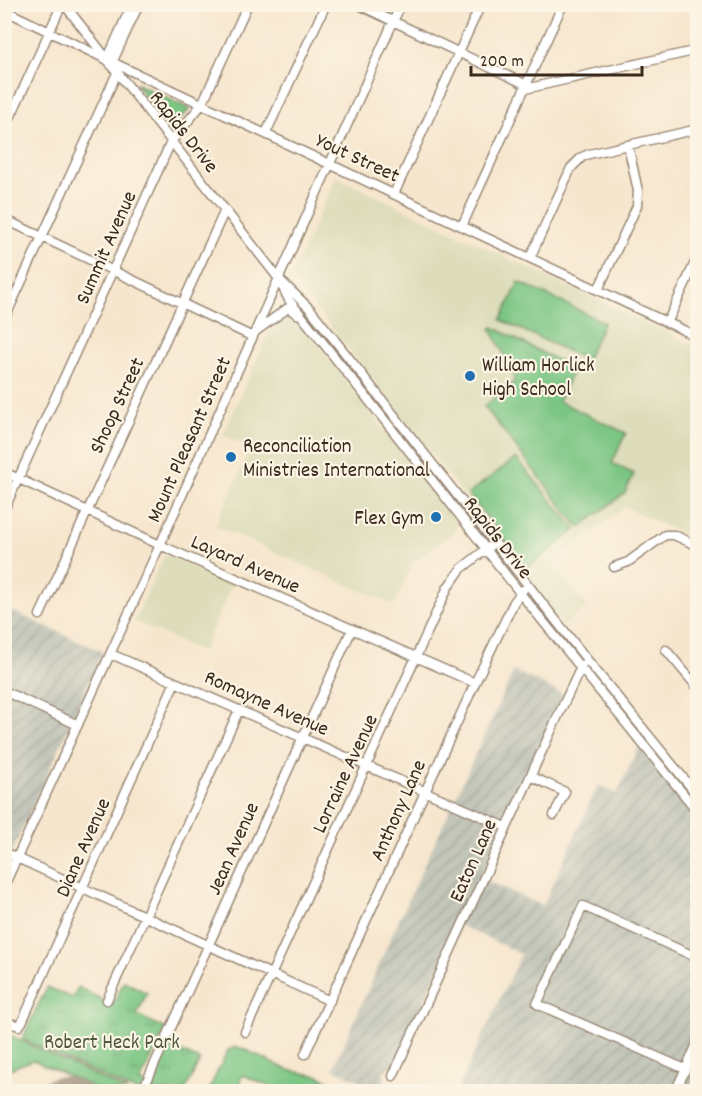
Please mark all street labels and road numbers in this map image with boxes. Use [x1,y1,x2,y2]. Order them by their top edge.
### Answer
street label: Rapids Drive [141,85,224,181]
street label: Yout Street [310,127,404,192]
street label: Summit Avenue [69,187,146,310]
street label: Mount Pleasant Street [141,352,241,528]
street label: Shoop Street [83,353,154,459]
street label: Rapids Drive [455,491,538,587]
street label: Layard Avenue [185,528,304,603]
street label: Romayne Avenue [199,664,333,746]
street label: Lorraine Avenue [306,710,387,839]
street label: Anthony Lane [364,756,435,867]
street label: Diane Avenue [50,794,120,903]
street label: Jean Avenue [201,798,269,900]
street label: Eaton Lane [443,815,506,908]

